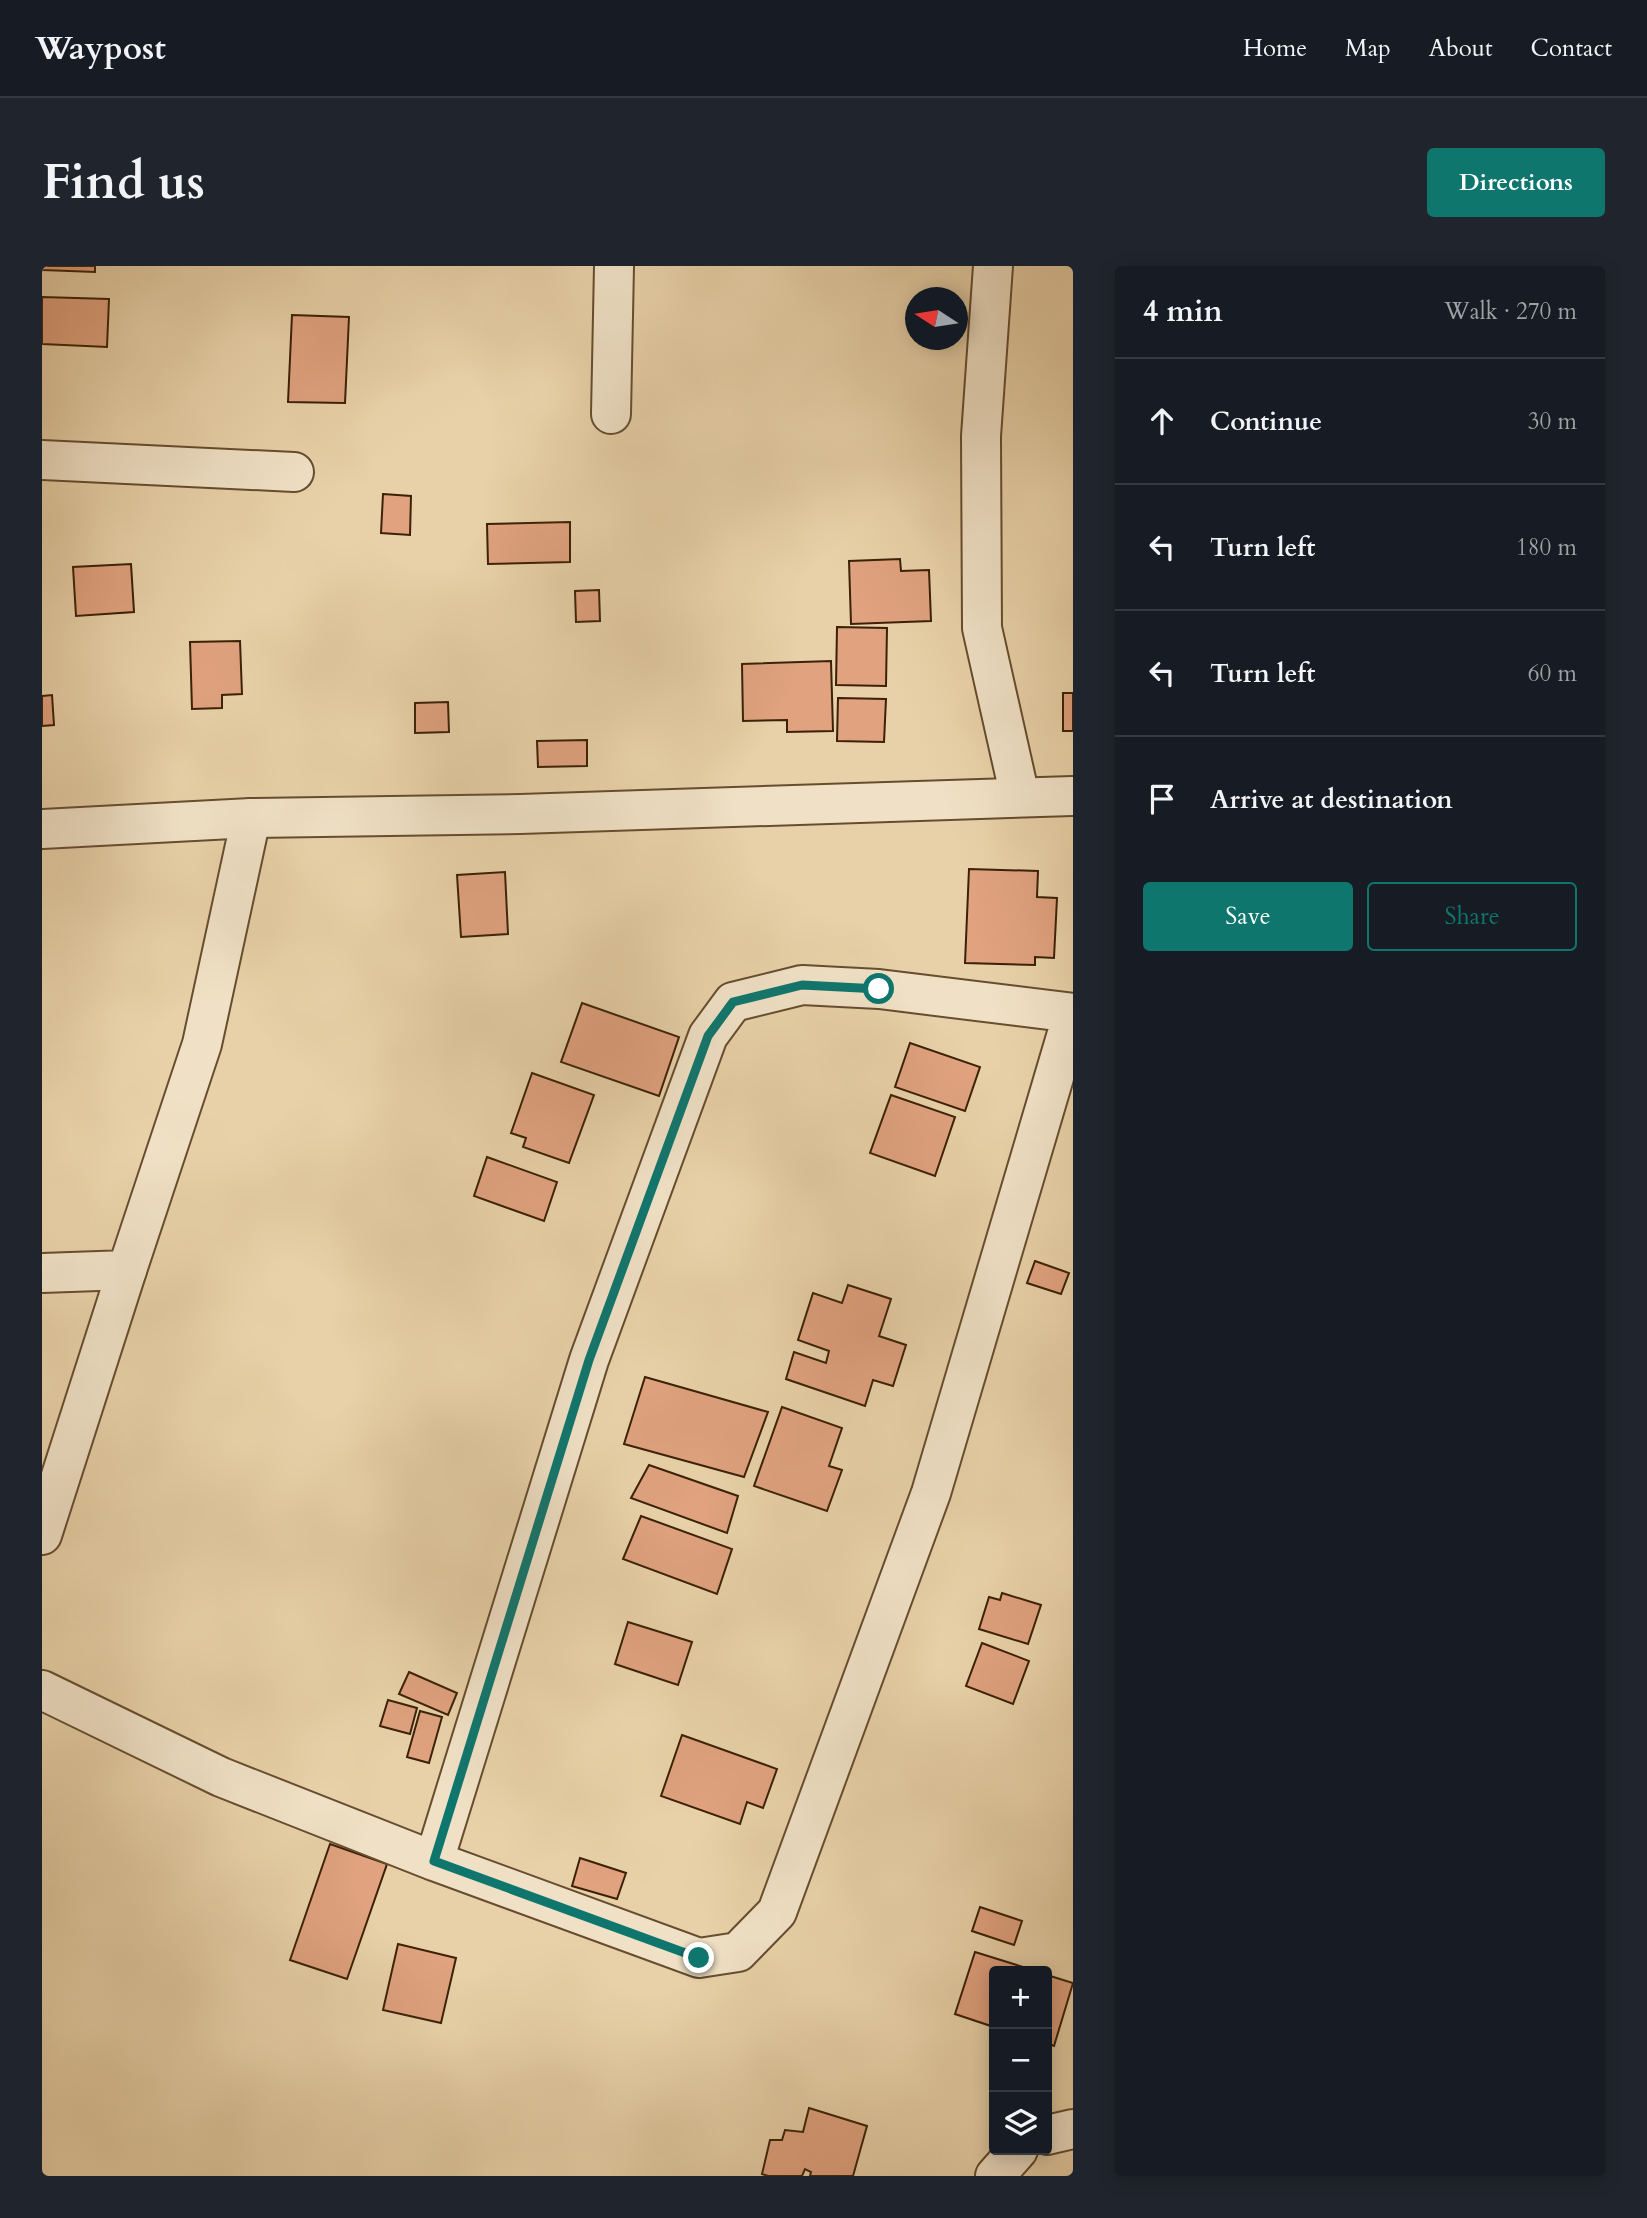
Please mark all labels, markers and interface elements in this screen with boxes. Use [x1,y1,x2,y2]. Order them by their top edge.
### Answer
text: Waypost [35,26,166,71]
text: Home [1243,32,1307,65]
text: Map [1345,32,1391,65]
text: About [1429,32,1493,65]
text: Contact [1531,32,1612,65]
button: Directions [1427,148,1605,217]
text: Find us [42,149,205,216]
north arrow [905,287,968,350]
text: 4 min [1143,291,1223,332]
text: Walk · 270 m [1444,296,1577,327]
icon: ahead [1143,402,1181,440]
text: Continue [1210,404,1322,439]
text: 30 m [1528,406,1577,437]
icon: left [1143,528,1181,566]
text: Turn left [1210,530,1315,565]
text: 180 m [1516,532,1577,563]
icon: left [1143,654,1181,692]
text: Turn left [1210,656,1315,691]
text: 60 m [1528,658,1577,689]
icon: arrive [1143,780,1181,818]
text: Arrive at destination [1210,782,1453,817]
button: Save [1143,882,1353,951]
button: Share [1367,882,1577,951]
route start [863,973,894,1004]
route end [683,1942,714,1973]
map controls [989,1966,1052,2155]
button: + [989,1966,1052,2029]
button: − [989,2029,1052,2092]
button: layers [989,2092,1052,2155]

